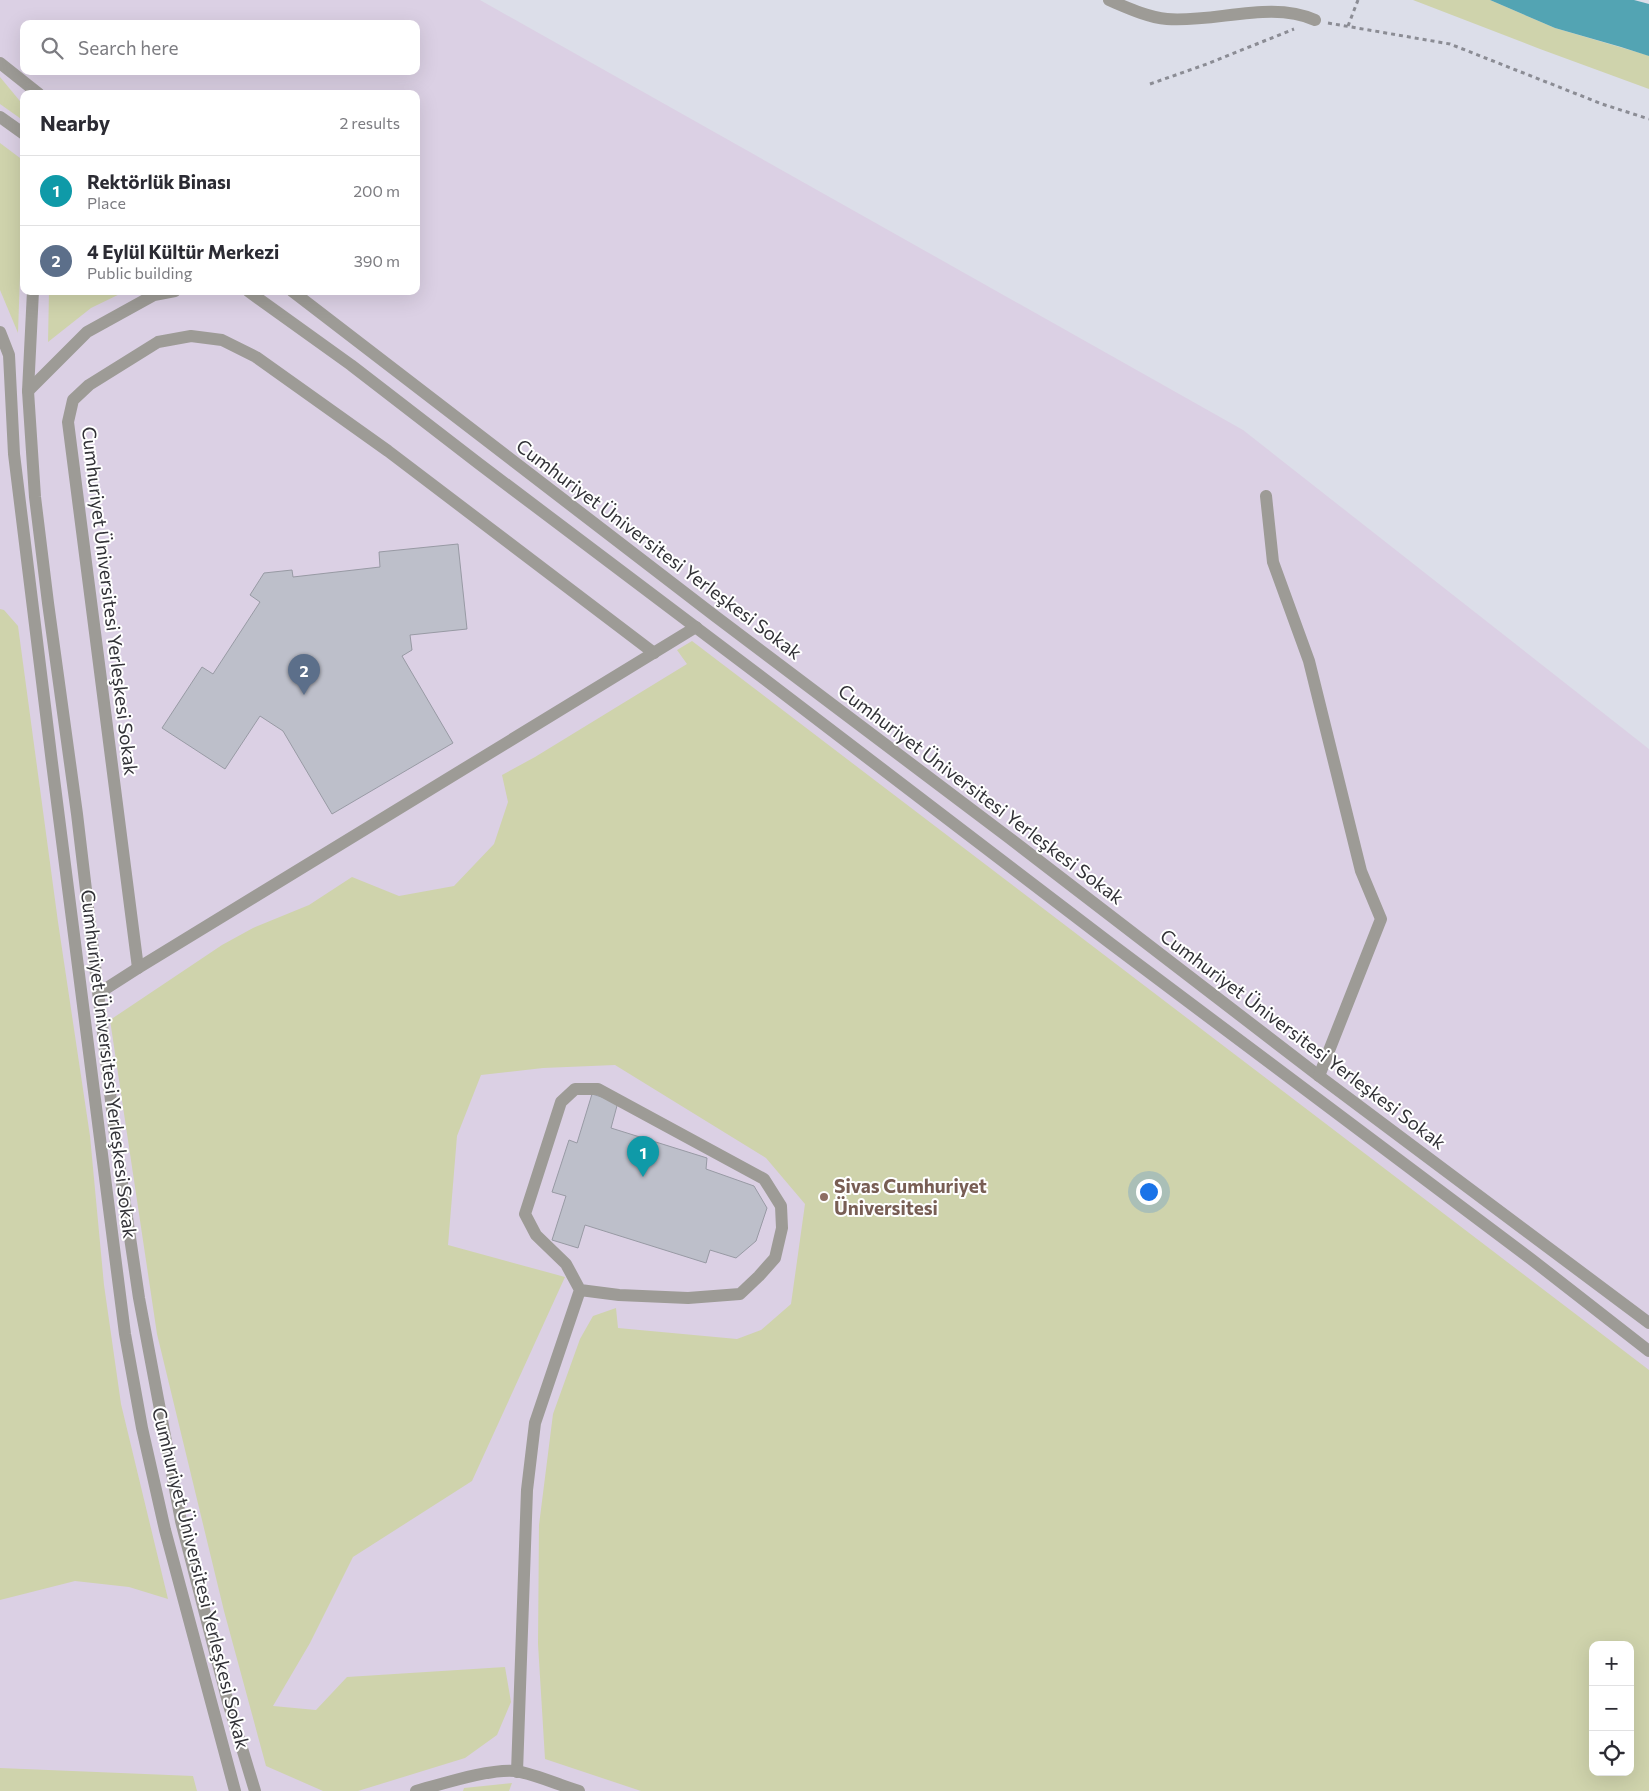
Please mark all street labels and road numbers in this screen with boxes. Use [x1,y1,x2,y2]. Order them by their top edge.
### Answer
street label: Cumhuriyet Üniversitesi Yerleşkesi Sokak [78,425,143,777]
street label: Cumhuriyet Üniversitesi Yerleşkesi Sokak [512,434,807,664]
street label: Cumhuriyet Üniversitesi Yerleşkesi Sokak [834,679,1129,909]
street label: Cumhuriyet Üniversitesi Yerleşkesi Sokak [77,888,142,1240]
street label: Cumhuriyet Üniversitesi Yerleşkesi Sokak [1156,924,1451,1154]
street label: Cumhuriyet Üniversitesi Yerleşkesi Sokak [148,1405,255,1751]

